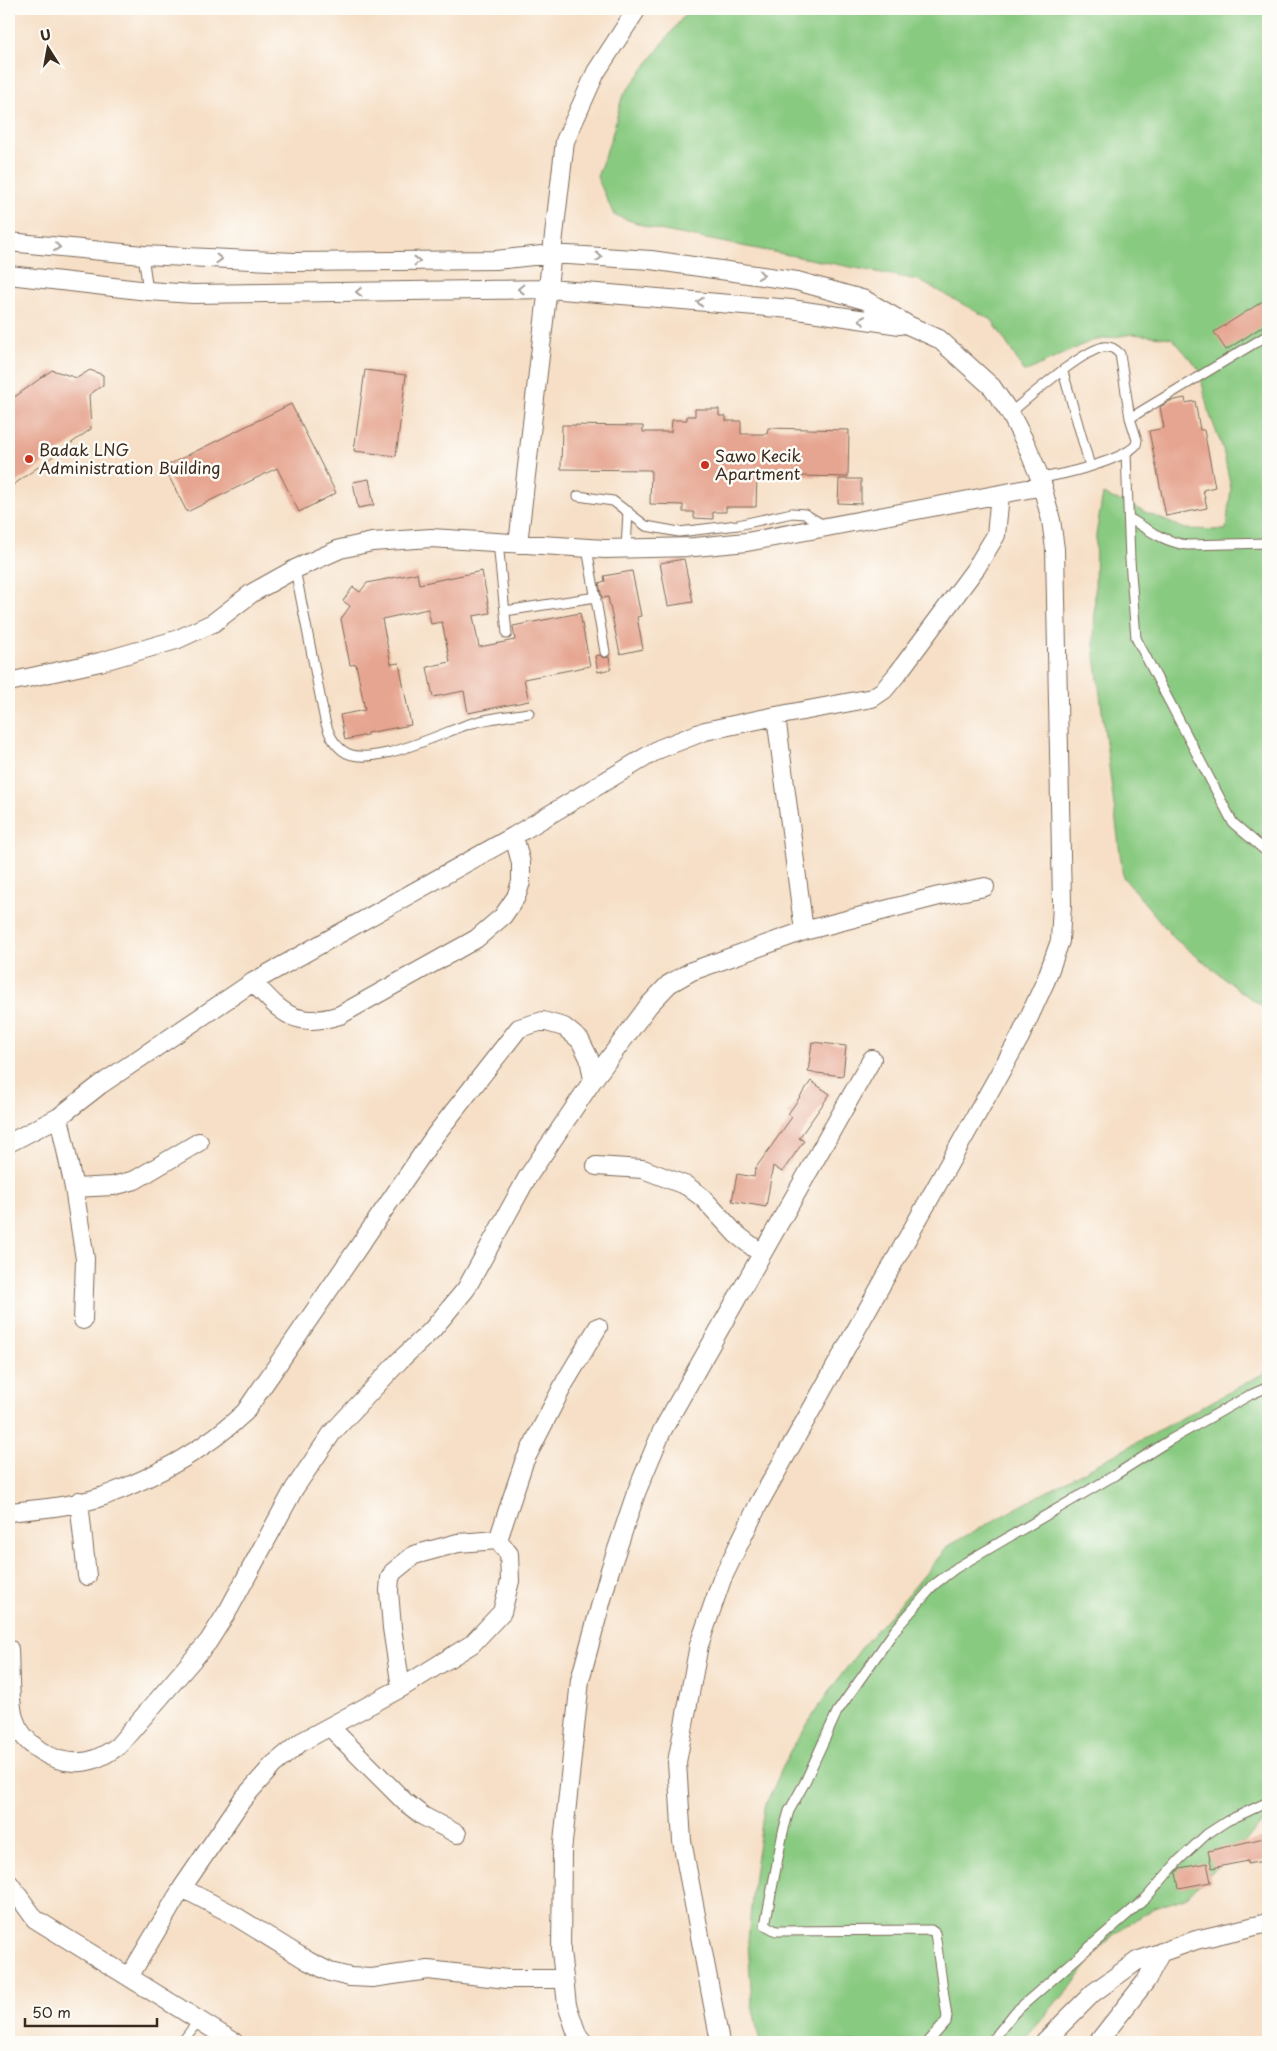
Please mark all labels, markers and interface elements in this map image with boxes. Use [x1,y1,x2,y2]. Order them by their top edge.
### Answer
north arrow [22,22,72,72]
text: U [38,23,53,46]
one-way arrow [54,241,62,252]
one-way arrow [596,251,604,262]
one-way arrow [216,253,224,264]
one-way arrow [413,256,421,266]
one-way arrow [756,269,765,279]
one-way arrow [517,284,524,294]
one-way arrow [354,287,362,297]
one-way arrow [696,297,704,308]
one-way arrow [858,315,866,325]
place label: Badak LNG Administration Building [39,437,220,479]
place label: Sawo Kecik Apartment [715,443,802,485]
marker: Badak LNG Administration Building [23,453,35,465]
marker: Sawo Kecik Apartment [699,459,711,471]
scale bar [25,1996,158,2028]
text: 50 m [32,2000,71,2023]

